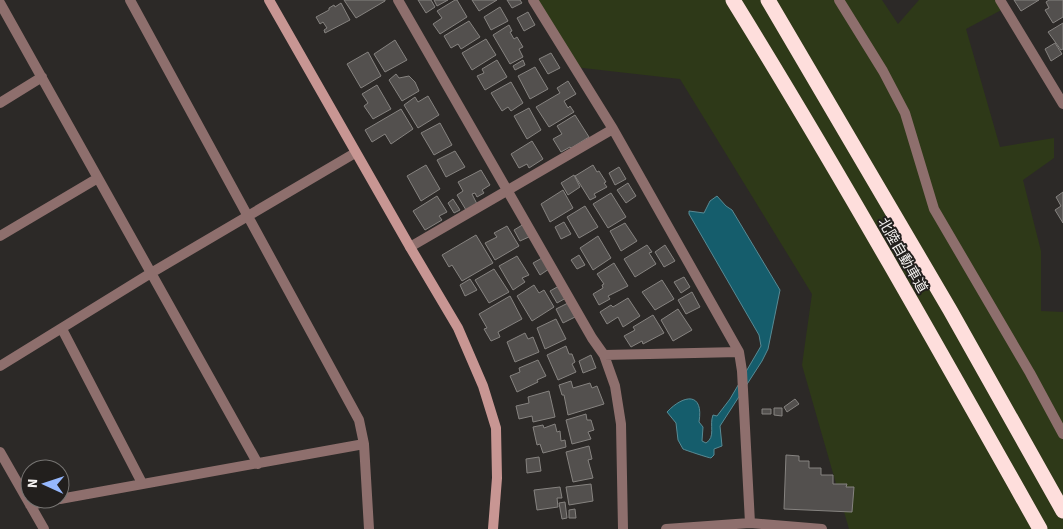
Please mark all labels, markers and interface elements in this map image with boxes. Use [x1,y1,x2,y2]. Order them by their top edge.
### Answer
street label: 北陸自動車道 [872,214,932,297]
north arrow [20,459,70,509]
text: N [23,478,43,489]

